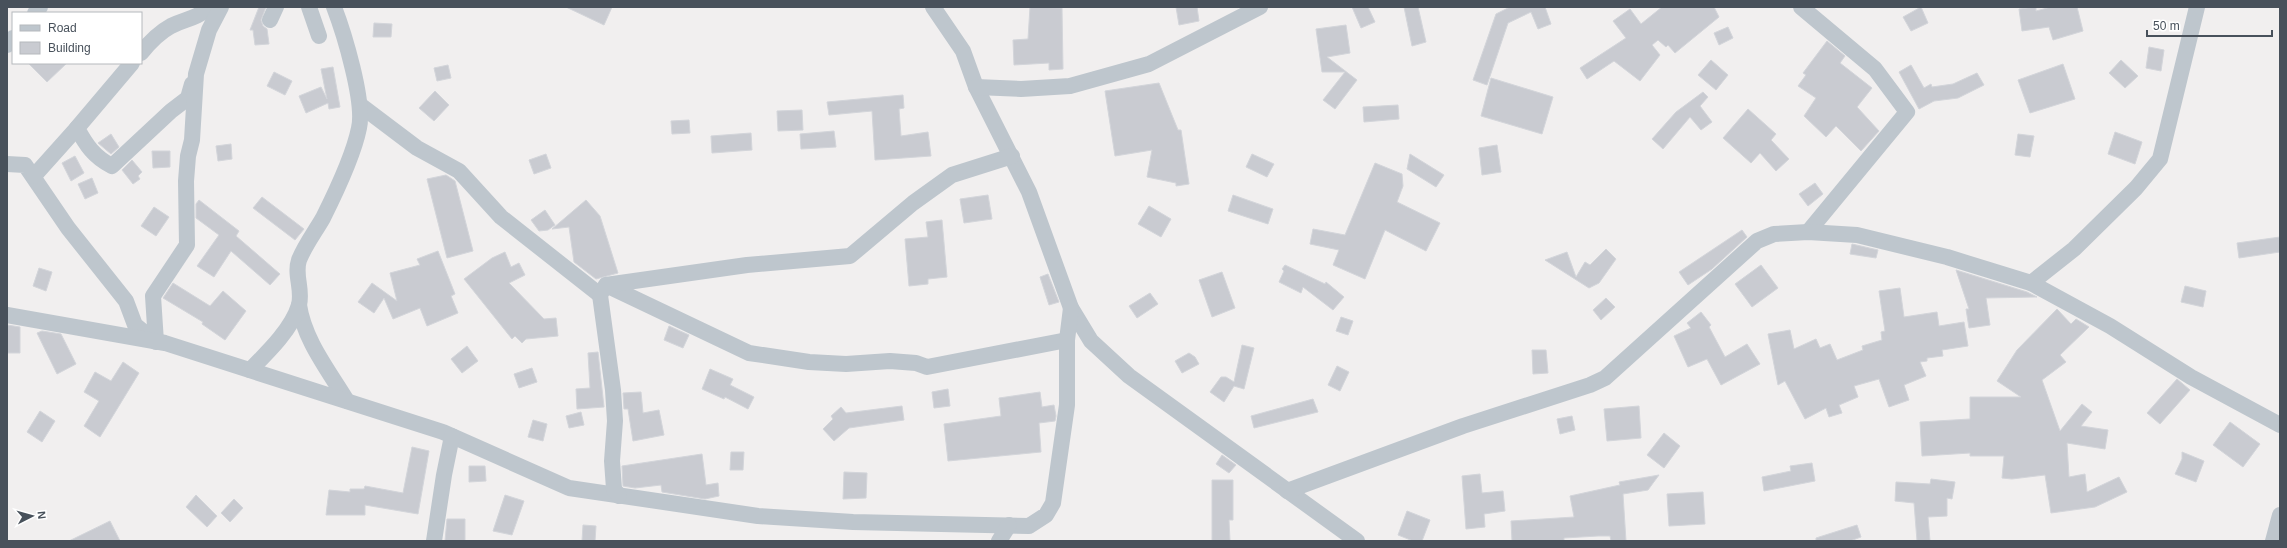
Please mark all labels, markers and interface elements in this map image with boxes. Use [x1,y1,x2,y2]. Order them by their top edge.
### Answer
legend [12,12,142,64]
scale bar [2147,12,2272,38]
text: 50 m [2153,19,2180,33]
text: Road [48,21,77,35]
text: Building [48,41,91,55]
north arrow [12,496,52,536]
text: N [36,510,48,520]

